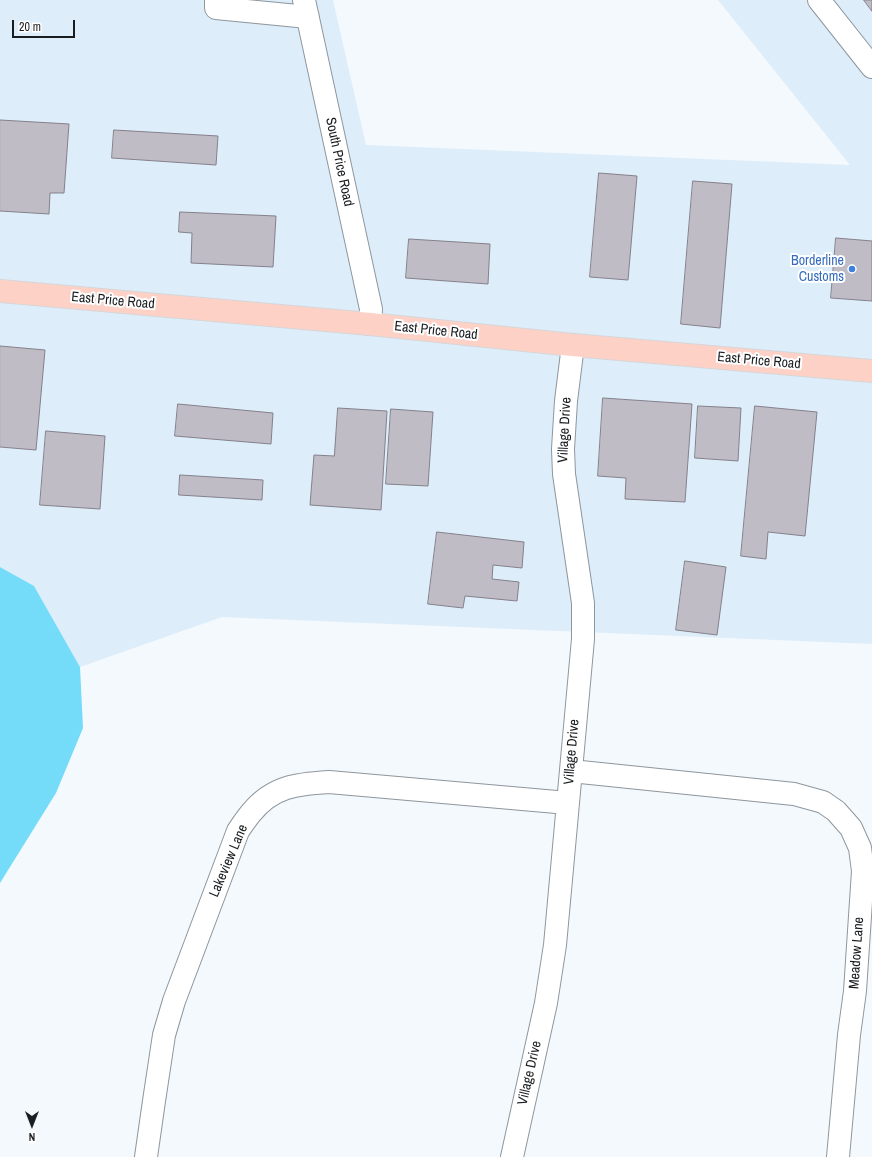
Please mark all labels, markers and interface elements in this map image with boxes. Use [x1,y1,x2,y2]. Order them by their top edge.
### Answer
scale bar [14,12,77,38]
text: 20 m [19,19,41,35]
street label: South Price Road [321,116,357,208]
place label: Borderline Customs [791,253,844,286]
marker: Borderline Customs [847,264,857,274]
street label: East Price Road [71,289,155,313]
street label: East Price Road [394,318,478,344]
street label: East Price Road [717,349,801,373]
street label: Village Drive [555,397,575,463]
street label: Village Drive [561,719,583,785]
street label: Lakeview Lane [206,822,252,900]
street label: Meadow Lane [846,916,868,990]
street label: Village Drive [514,1039,546,1107]
north arrow [12,1105,52,1145]
text: N [29,1130,35,1144]

